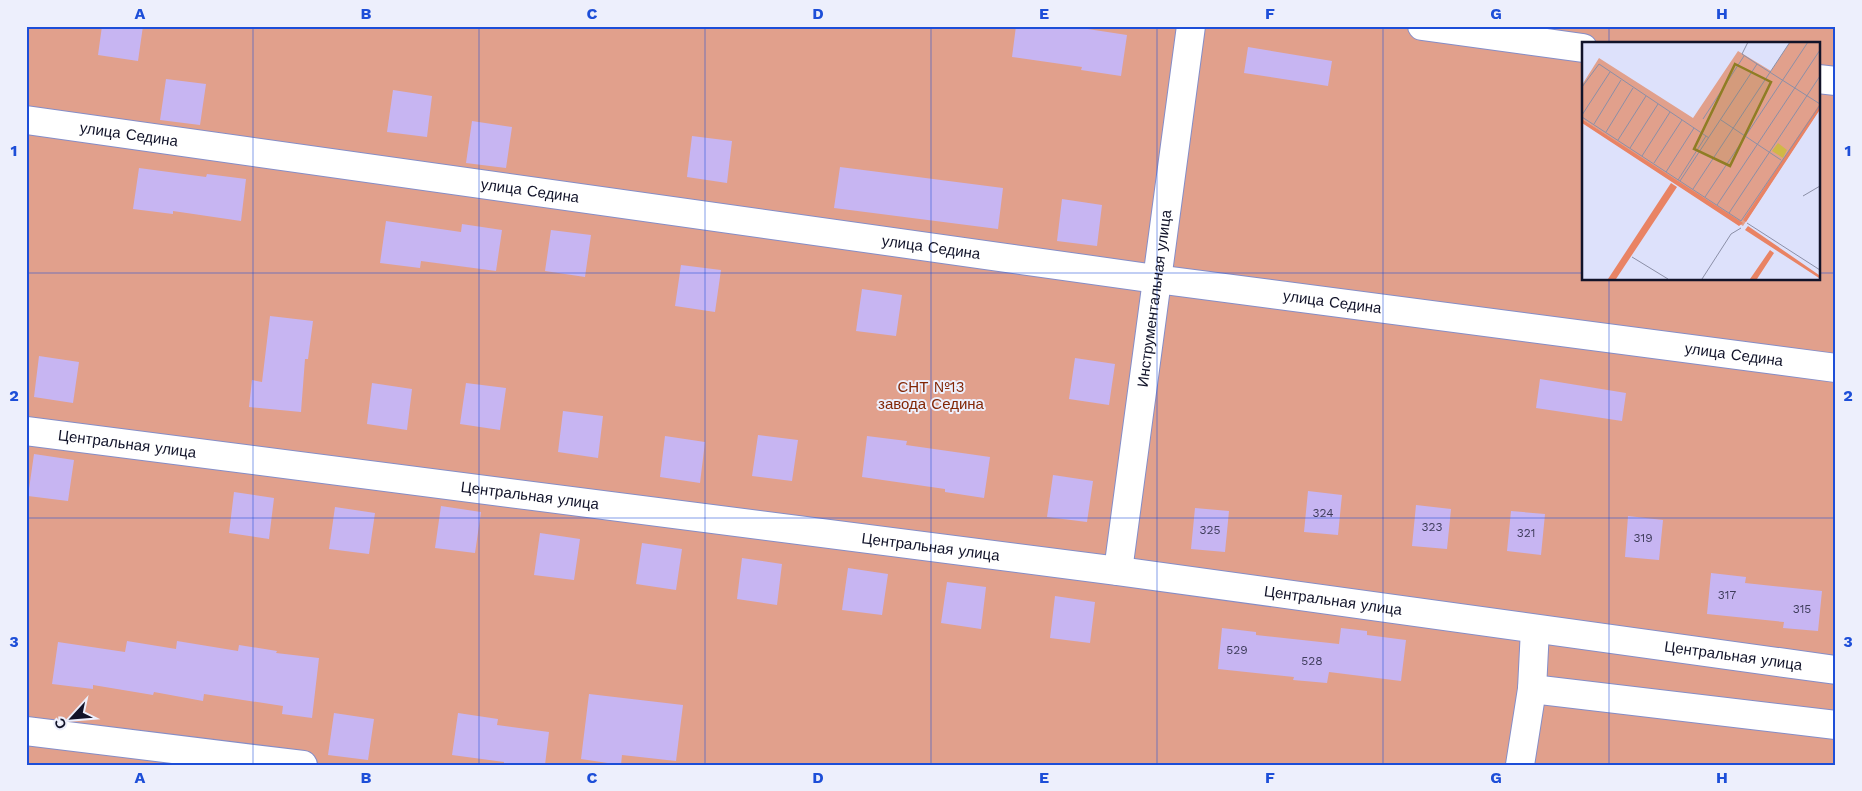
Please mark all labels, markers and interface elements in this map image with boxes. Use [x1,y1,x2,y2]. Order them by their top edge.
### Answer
text: A [135,4,146,23]
text: B [361,4,372,23]
text: C [587,4,598,23]
text: D [812,4,824,23]
text: E [1039,4,1049,23]
text: F [1265,4,1275,23]
text: G [1490,4,1502,23]
text: H [1716,4,1728,23]
inset map [1582,42,1820,280]
street label: улица Седина [79,119,180,150]
text: 1 [11,141,17,160]
text: 1 [1845,141,1851,160]
street label: улица Седина [480,175,581,207]
street label: Инструментальная улица [1134,208,1175,388]
street label: улица Седина [881,232,982,263]
street label: улица Седина [1282,287,1383,318]
street label: улица Седина [1684,339,1785,370]
park label: СНТ №13 завода Седина [878,378,985,413]
text: 2 [9,386,19,405]
text: 2 [1843,386,1853,405]
street label: Центральная улица [57,426,198,462]
street label: Центральная улица [460,478,601,513]
house number: 324 [1313,506,1333,520]
house number: 323 [1422,520,1443,534]
house number: 325 [1200,523,1220,537]
house number: 321 [1517,526,1535,540]
street label: Центральная улица [860,529,1001,565]
house number: 319 [1633,531,1653,545]
street label: Центральная улица [1263,582,1404,619]
house number: 317 [1718,588,1736,602]
house number: 315 [1793,602,1811,616]
text: 3 [9,632,19,651]
text: 3 [1843,632,1853,651]
street label: Центральная улица [1663,637,1804,674]
house number: 529 [1226,643,1248,657]
house number: 528 [1301,654,1323,668]
north arrow [48,694,98,744]
text: С [51,716,70,732]
text: A [135,768,146,787]
text: B [361,768,372,787]
text: C [587,768,598,787]
text: D [812,768,824,787]
text: E [1039,768,1049,787]
text: F [1265,768,1275,787]
text: G [1490,768,1502,787]
text: H [1716,768,1728,787]

